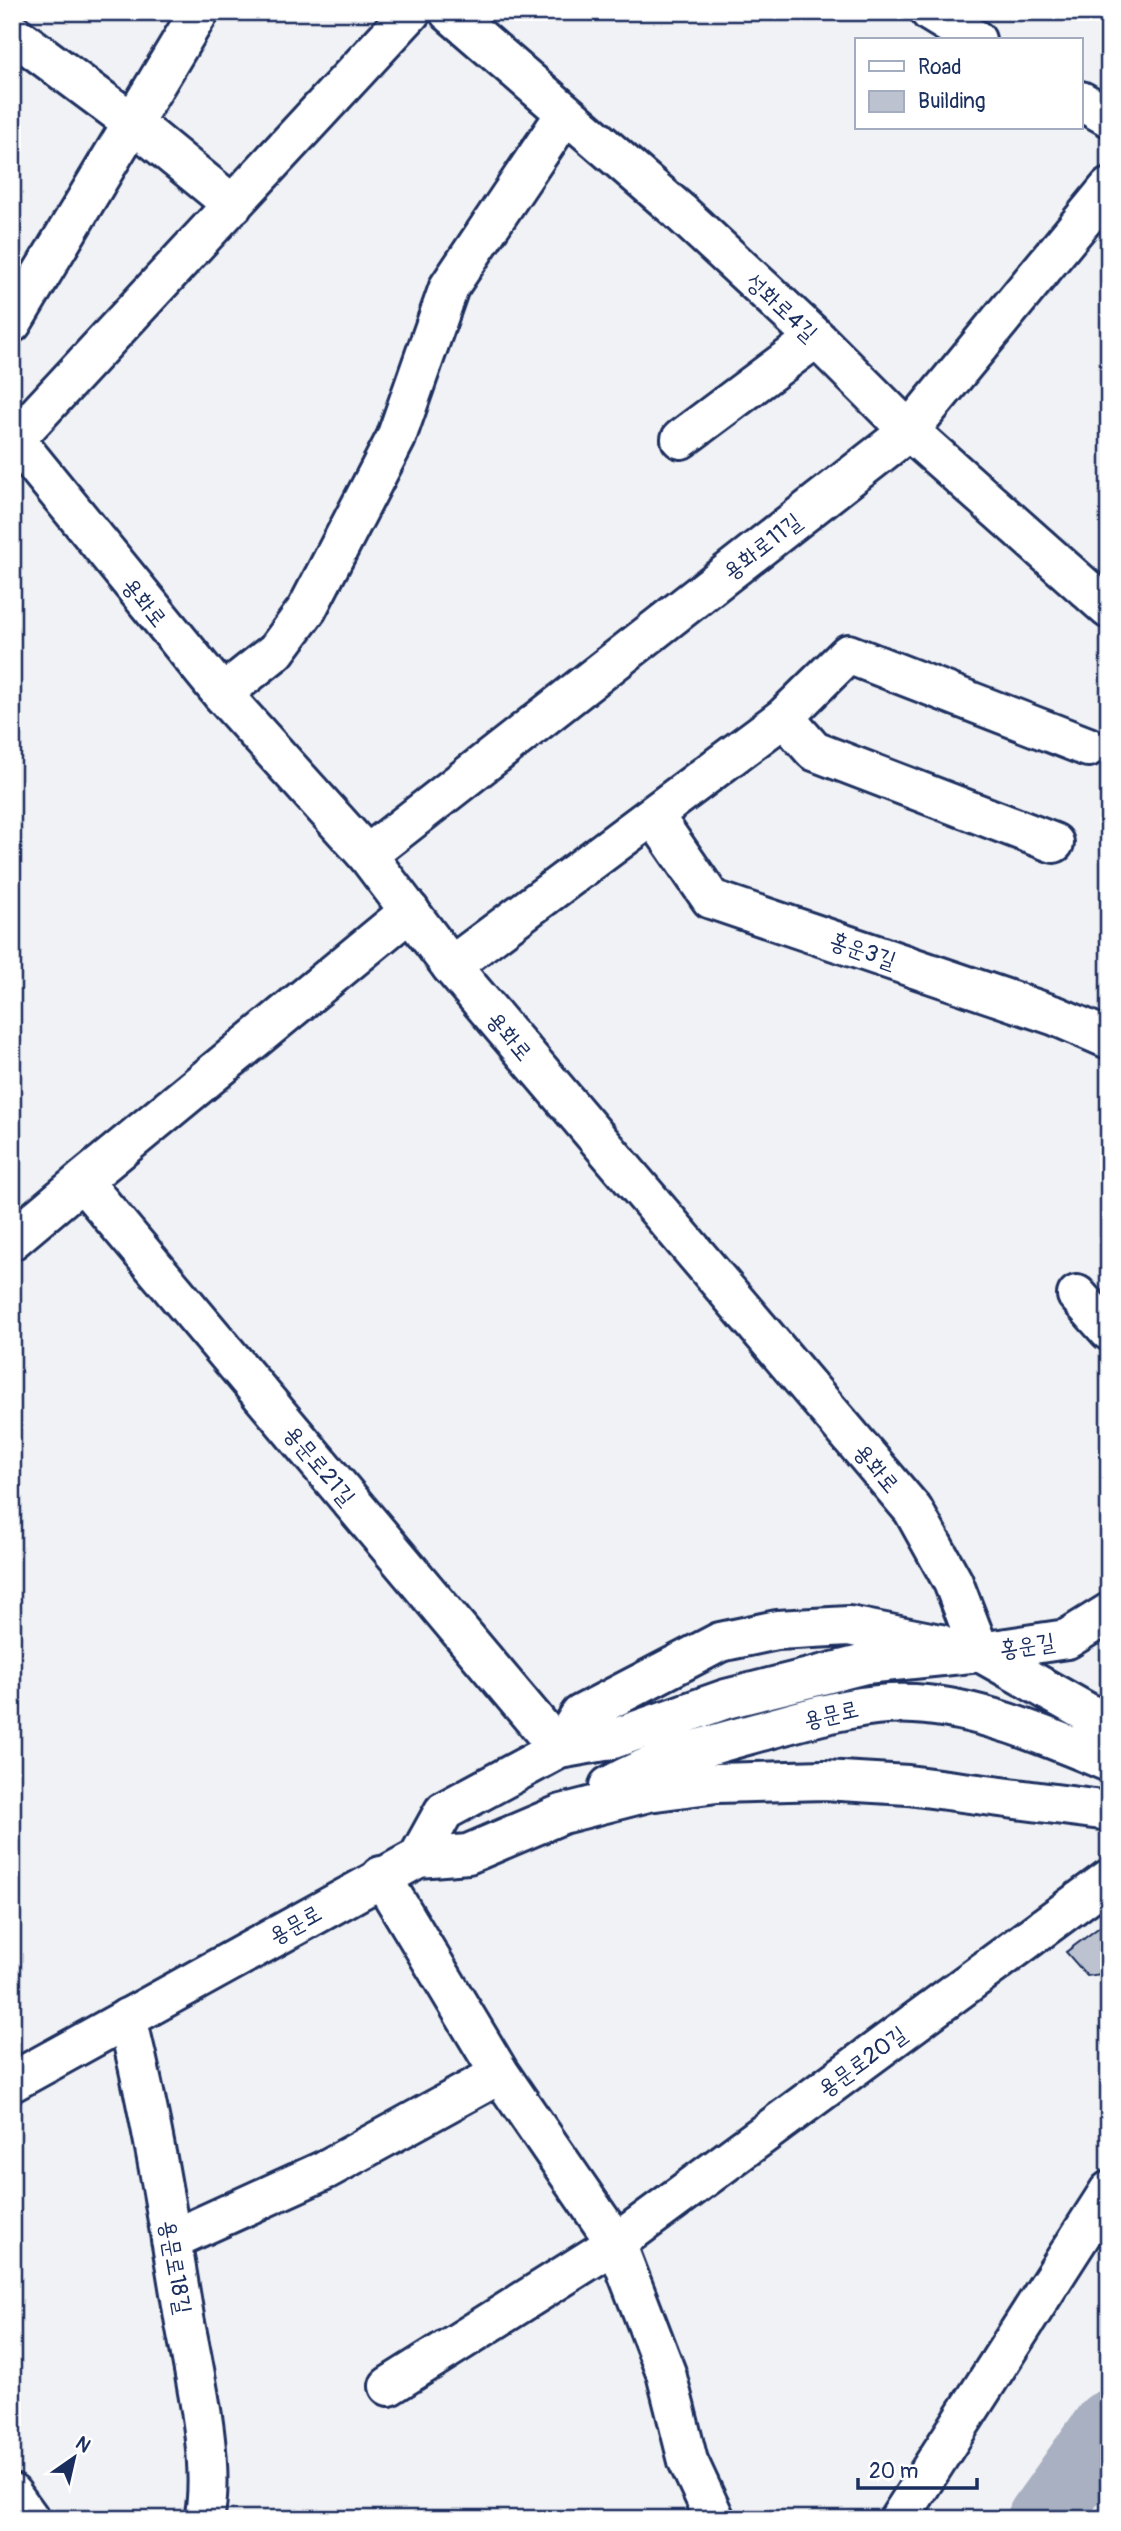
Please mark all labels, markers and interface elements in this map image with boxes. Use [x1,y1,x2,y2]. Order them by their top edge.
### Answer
legend [855,38,1082,130]
text: Road [918,54,962,81]
text: Building [918,88,985,115]
street label: 성화로4길 [740,267,823,348]
street label: 용화로11길 [717,507,807,586]
street label: 용화로 [116,572,173,633]
street label: 홍운3길 [826,926,900,975]
street label: 용화로 [481,1006,539,1067]
street label: 용문로21길 [278,1419,362,1511]
street label: 용화로 [848,1438,906,1499]
street label: 홍운길 [997,1627,1057,1664]
street label: 용문로 [801,1694,861,1735]
street label: 용문로 [264,1898,327,1951]
street label: 용문로20길 [812,2020,912,2103]
street label: 용문로18길 [153,2218,198,2316]
north arrow [38,2422,108,2492]
text: N [71,2431,95,2458]
scale bar [858,2447,978,2491]
text: 20 m [869,2458,918,2485]

